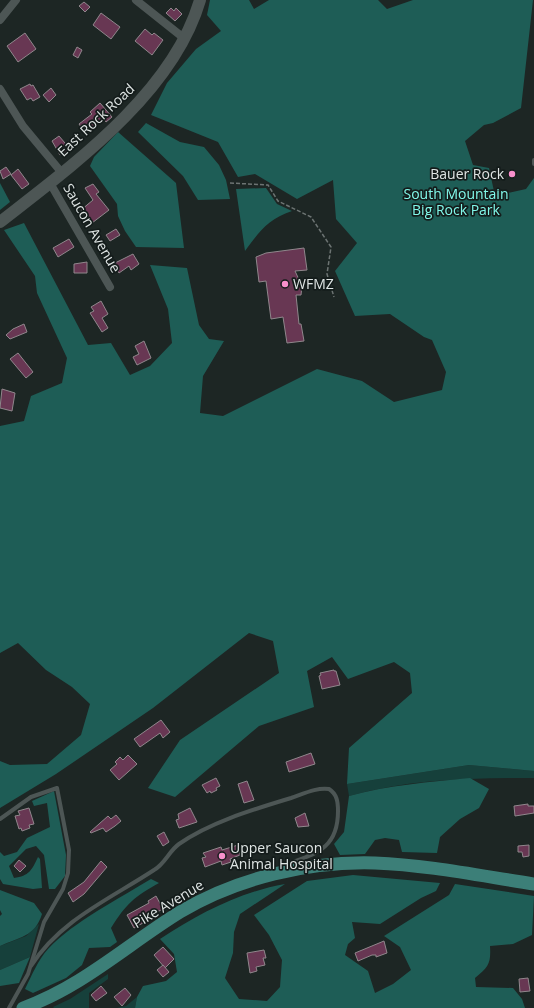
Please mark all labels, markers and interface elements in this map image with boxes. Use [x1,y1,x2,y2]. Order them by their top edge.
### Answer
street label: East Rock Road [53,79,138,160]
place label: Bauer Rock [430,164,505,183]
marker: Bauer Rock [507,169,517,179]
street label: Saucon Avenue [59,180,126,276]
park label: South Mountain Big Rock Park [404,184,508,219]
place label: WFMZ [293,274,334,293]
marker: WFMZ [280,279,290,289]
place label: Upper Saucon Animal Hospital [230,838,333,873]
marker: Upper Saucon Animal Hospital [217,851,227,861]
street label: Pike Avenue [129,875,207,932]

